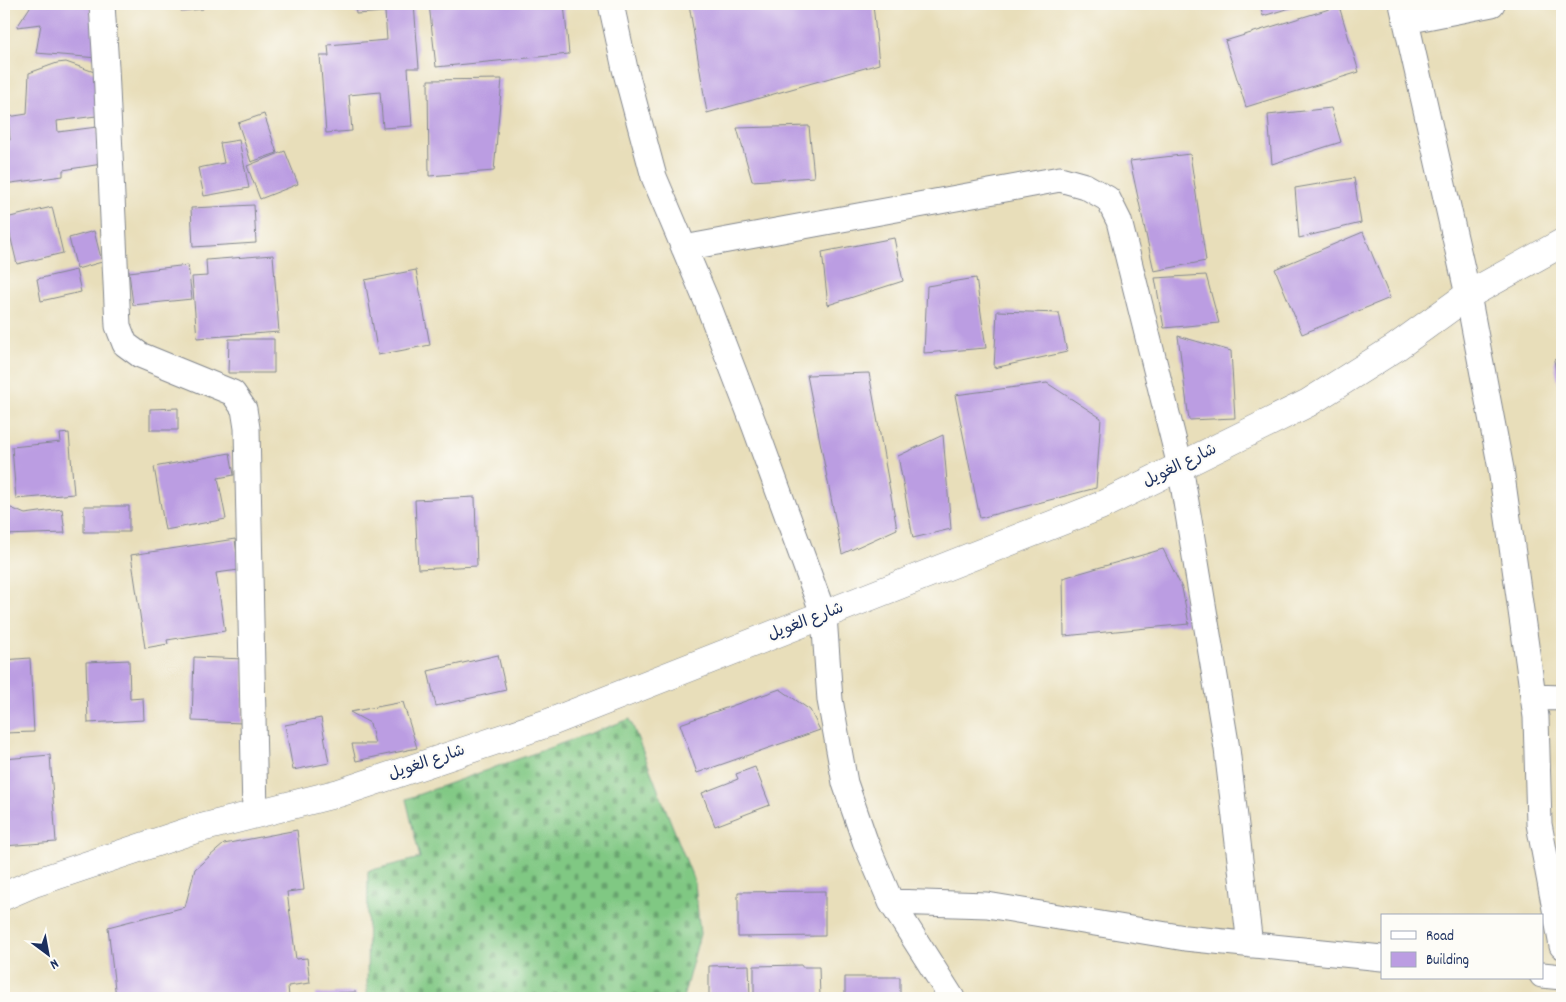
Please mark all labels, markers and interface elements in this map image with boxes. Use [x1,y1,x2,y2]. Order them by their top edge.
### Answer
street label: شارع الغويل [1139,438,1221,494]
street label: شارع الغويل [765,597,847,647]
street label: شارع الغويل [386,739,468,787]
legend [1381,914,1544,980]
text: Road [1426,926,1454,948]
north arrow [22,930,72,980]
text: Building [1426,950,1469,972]
text: N [46,953,62,974]

